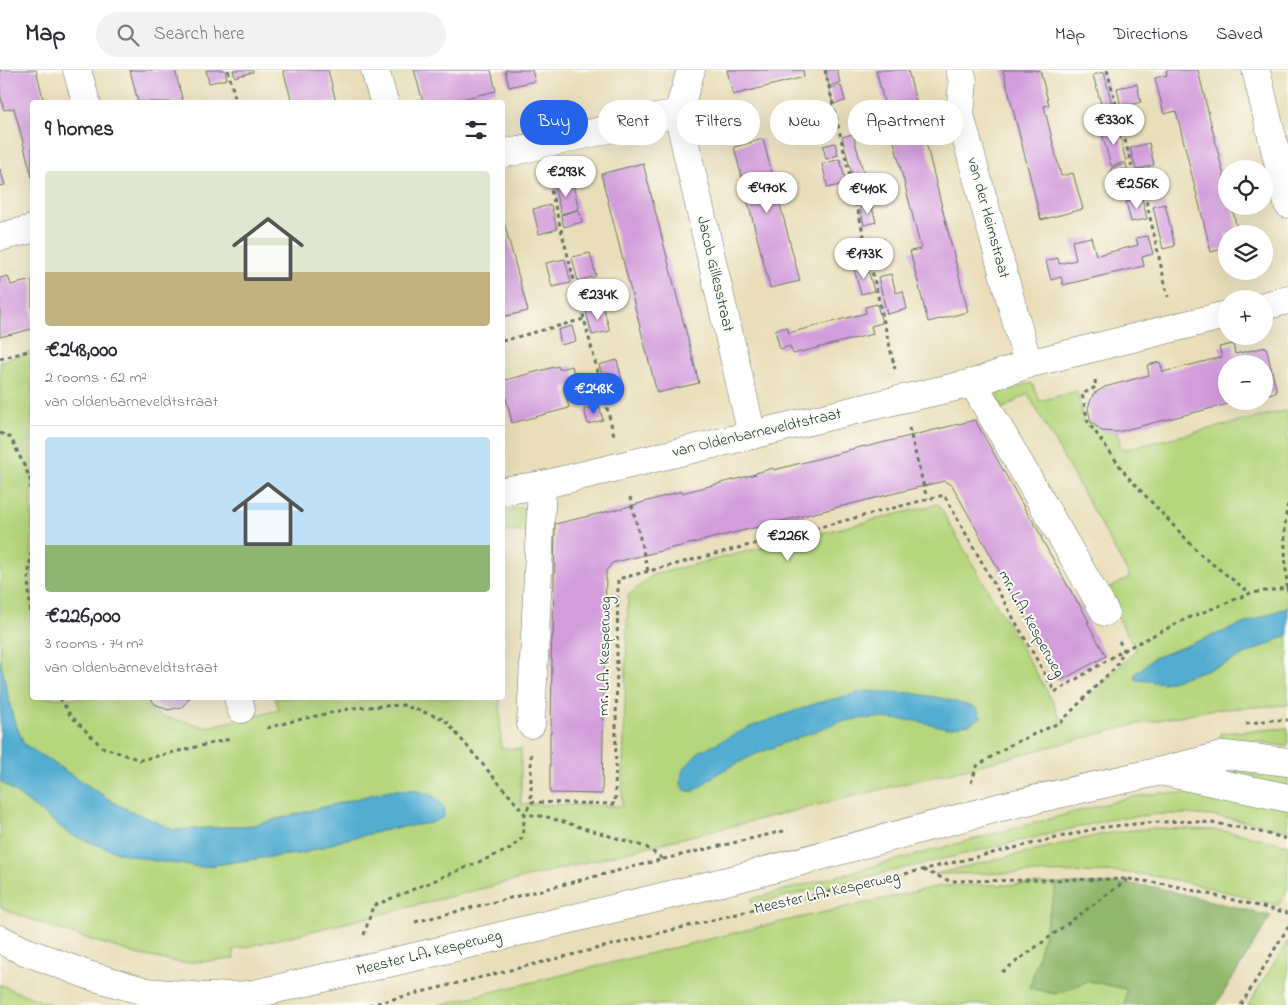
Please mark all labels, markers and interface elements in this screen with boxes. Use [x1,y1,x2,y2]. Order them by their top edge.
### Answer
search box [96,12,446,57]
text: Map [25,17,66,52]
icon: search [114,21,142,49]
text: Search here [154,21,245,48]
text: Map [1055,22,1085,48]
text: Directions [1113,22,1188,48]
text: Saved [1216,22,1263,48]
chip: Buy [520,100,588,145]
chip: Rent [598,100,667,145]
chip: Filters [677,100,760,145]
chip: New [770,100,838,145]
chip: Apartment [848,100,963,145]
pin: €330K [1079,104,1149,146]
text: €330K [1094,108,1134,132]
text: 9 homes [45,115,114,145]
icon: filters [462,116,490,144]
street label: van der Heimstraat [960,155,1016,282]
pin: €293K [531,156,601,198]
text: €293K [547,160,585,184]
map controls [1218,160,1273,410]
button: locate [1218,160,1273,215]
pin: €256K [1102,168,1172,210]
pin: €470K [732,172,802,214]
pin: €410K [833,172,903,215]
text: €256K [1115,172,1159,196]
text: €470K [747,176,787,200]
text: €410K [849,177,887,201]
icon: home [223,204,313,294]
street label: Jacob Gillesstraat [690,214,740,335]
button: layers [1218,225,1273,280]
pin: €173K [829,238,899,280]
text: €173K [845,242,883,266]
pin: €234K [563,278,633,321]
text: €234K [578,283,618,307]
button: + [1218,290,1273,345]
text: €248,000 [45,336,117,366]
button: − [1218,355,1273,410]
text: 2 rooms · 62 m² [45,366,147,390]
pin: €248K [559,372,629,415]
text: €248K [574,377,614,401]
text: van Oldenbarneveldtstraat [45,390,218,414]
street label: van Oldenbarneveldtstraat [670,402,845,464]
icon: home [223,469,313,559]
pin: €226K [753,520,823,562]
text: €226K [767,524,809,548]
street label: mr. L.A. Kesperweg [991,566,1071,682]
street label: mr. L.A. Kesperweg [592,596,618,716]
text: €226,000 [45,602,121,632]
text: 3 rooms · 74 m² [45,632,144,656]
text: van Oldenbarneveldtstraat [45,656,218,680]
street label: Meester L.A. Kesperweg [752,865,902,921]
street label: Meester L.A. Kesperweg [354,923,504,983]

